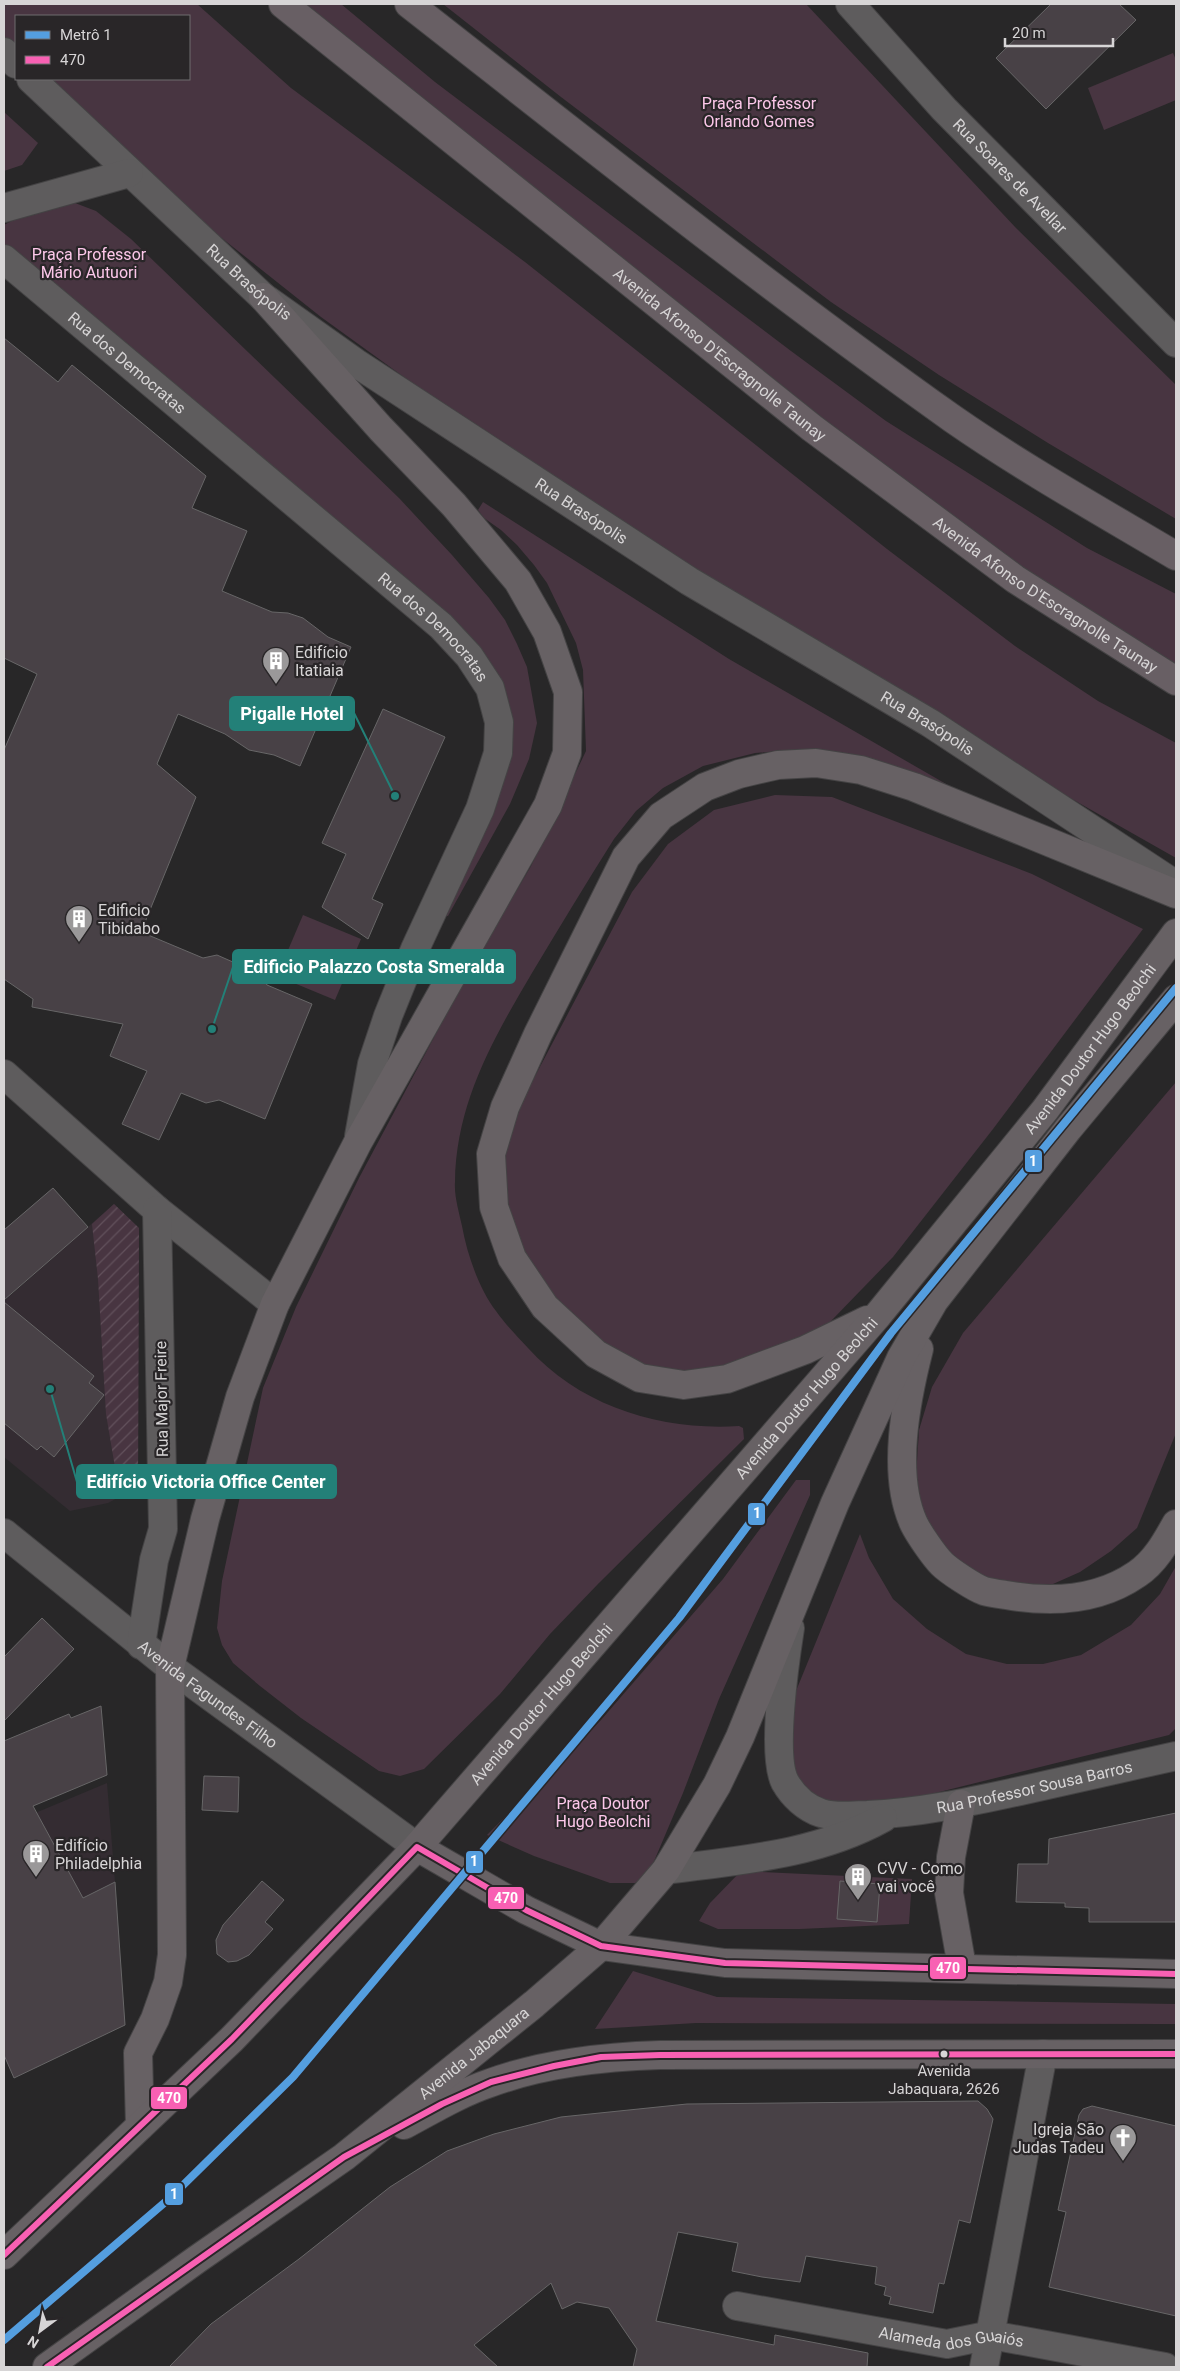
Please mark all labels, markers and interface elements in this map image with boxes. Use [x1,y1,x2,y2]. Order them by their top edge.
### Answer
legend [15,15,190,80]
scale bar [1005,15,1112,47]
text: 20 m [1012,24,1046,42]
text: Metrô 1 [60,26,112,44]
text: 470 [60,51,85,69]
park label: Praça Professor Orlando Gomes [702,94,817,131]
street label: Rua Soares de Avellar [949,115,1071,238]
street label: Rua Brasópolis [202,240,295,324]
park label: Praça Professor Mário Autuori [32,245,147,282]
street label: Avenida Afonso D'Escragnolle Taunay [610,264,830,446]
street label: Rua dos Democratas [64,308,190,418]
street label: Rua Brasópolis [531,474,631,548]
street label: Avenida Afonso D'Escragnolle Taunay [929,512,1162,677]
street label: Rua dos Democratas [374,568,492,685]
place label: Edifício Itatiaia [295,643,348,680]
building icon: Edifício Itatiaia [261,646,291,685]
street label: Rua Brasópolis [877,687,978,760]
callout: Pigalle Hotel [230,697,354,730]
text: Pigalle Hotel [240,703,344,724]
place label: Edificio Tibidabo [98,901,160,938]
building icon: Edificio Tibidabo [64,904,94,943]
callout: Edificio Palazzo Costa Smeralda [233,950,515,983]
text: Edificio Palazzo Costa Smeralda [243,956,505,977]
street label: Avenida Doutor Hugo Beolchi [1020,960,1160,1138]
line badge: 1 [1024,1149,1043,1173]
text: 1 [1029,1153,1037,1169]
street label: Avenida Doutor Hugo Beolchi [731,1314,882,1483]
street label: Rua Major Freire [151,1341,172,1457]
callout: Edifício Victoria Office Center [77,1465,336,1498]
text: Edifício Victoria Office Center [86,1471,326,1492]
line badge: 1 [747,1502,766,1526]
text: 1 [753,1505,761,1521]
street label: Avenida Doutor Hugo Beolchi [466,1620,616,1789]
street label: Avenida Fagundes Filho [134,1636,281,1752]
street label: Rua Professor Sousa Barros [935,1757,1134,1818]
park label: Praça Doutor Hugo Beolchi [556,1794,650,1831]
place label: Edifício Philadelphia [55,1836,142,1873]
building icon: Edifício Philadelphia [21,1839,51,1878]
line badge: 1 [465,1850,484,1874]
text: 1 [470,1853,478,1869]
place label: CVV - Como vai você [877,1859,963,1896]
building icon: CVV - Como vai você [843,1862,873,1901]
line badge: 470 [487,1886,525,1910]
text: 470 [494,1890,518,1906]
line badge: 470 [929,1956,967,1980]
text: 470 [936,1960,960,1976]
street label: Avenida Jabaquara [415,2003,533,2103]
marker: Avenida Jabaquara, 2626 [939,2049,949,2059]
place label: Avenida Jabaquara, 2626 [888,2062,1000,2098]
line badge: 470 [150,2086,188,2110]
text: 470 [157,2090,181,2106]
place label: Igreja São Judas Tadeu [1013,2120,1104,2157]
church icon: Igreja São Judas Tadeu [1108,2123,1138,2162]
line badge: 1 [164,2182,184,2206]
text: 1 [170,2186,178,2202]
north arrow [15,2306,65,2356]
street label: Alameda dos Guaiós [877,2323,1025,2354]
text: N [25,2333,42,2351]

